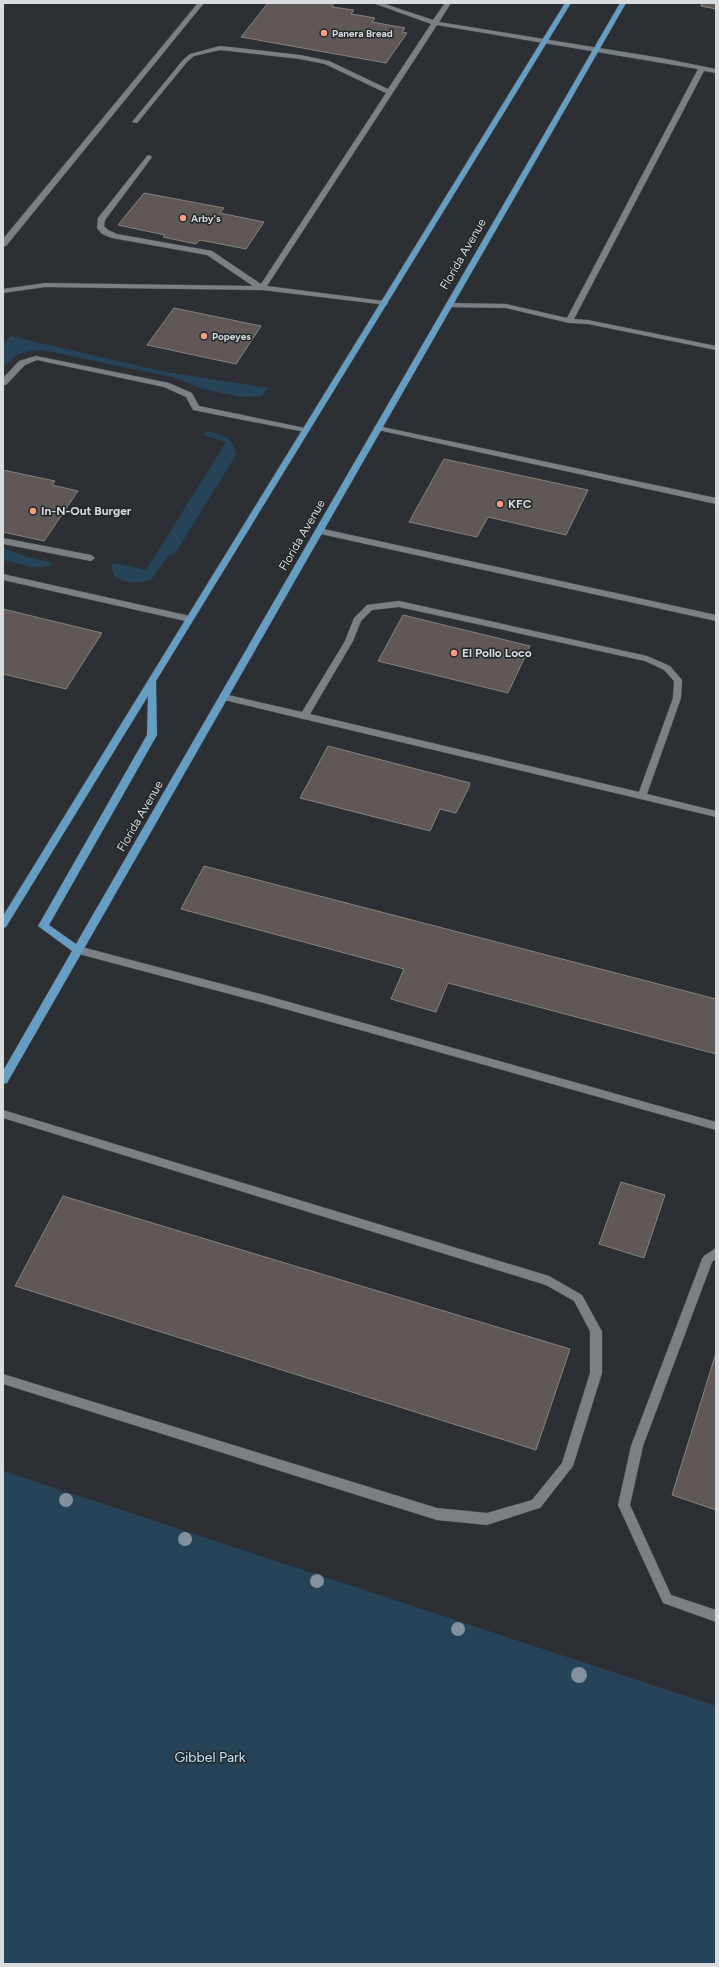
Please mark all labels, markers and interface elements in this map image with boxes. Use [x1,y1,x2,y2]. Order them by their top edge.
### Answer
place label: Panera Bread [332,27,393,40]
marker: Panera Bread [319,28,329,38]
place label: Arby's [191,212,221,225]
marker: Arby's [178,213,188,223]
street label: Florida Avenue [437,216,489,292]
place label: Popeyes [212,330,251,343]
marker: Popeyes [199,331,209,341]
street label: Florida Avenue [276,497,328,573]
place label: KFC [508,497,532,511]
marker: KFC [495,499,505,509]
place label: In-N-Out Burger [41,504,132,518]
marker: In-N-Out Burger [28,506,38,516]
place label: El Pollo Loco [462,646,532,660]
marker: El Pollo Loco [449,648,459,658]
street label: Florida Avenue [114,778,166,854]
park label: Gibbel Park [174,1749,246,1766]

